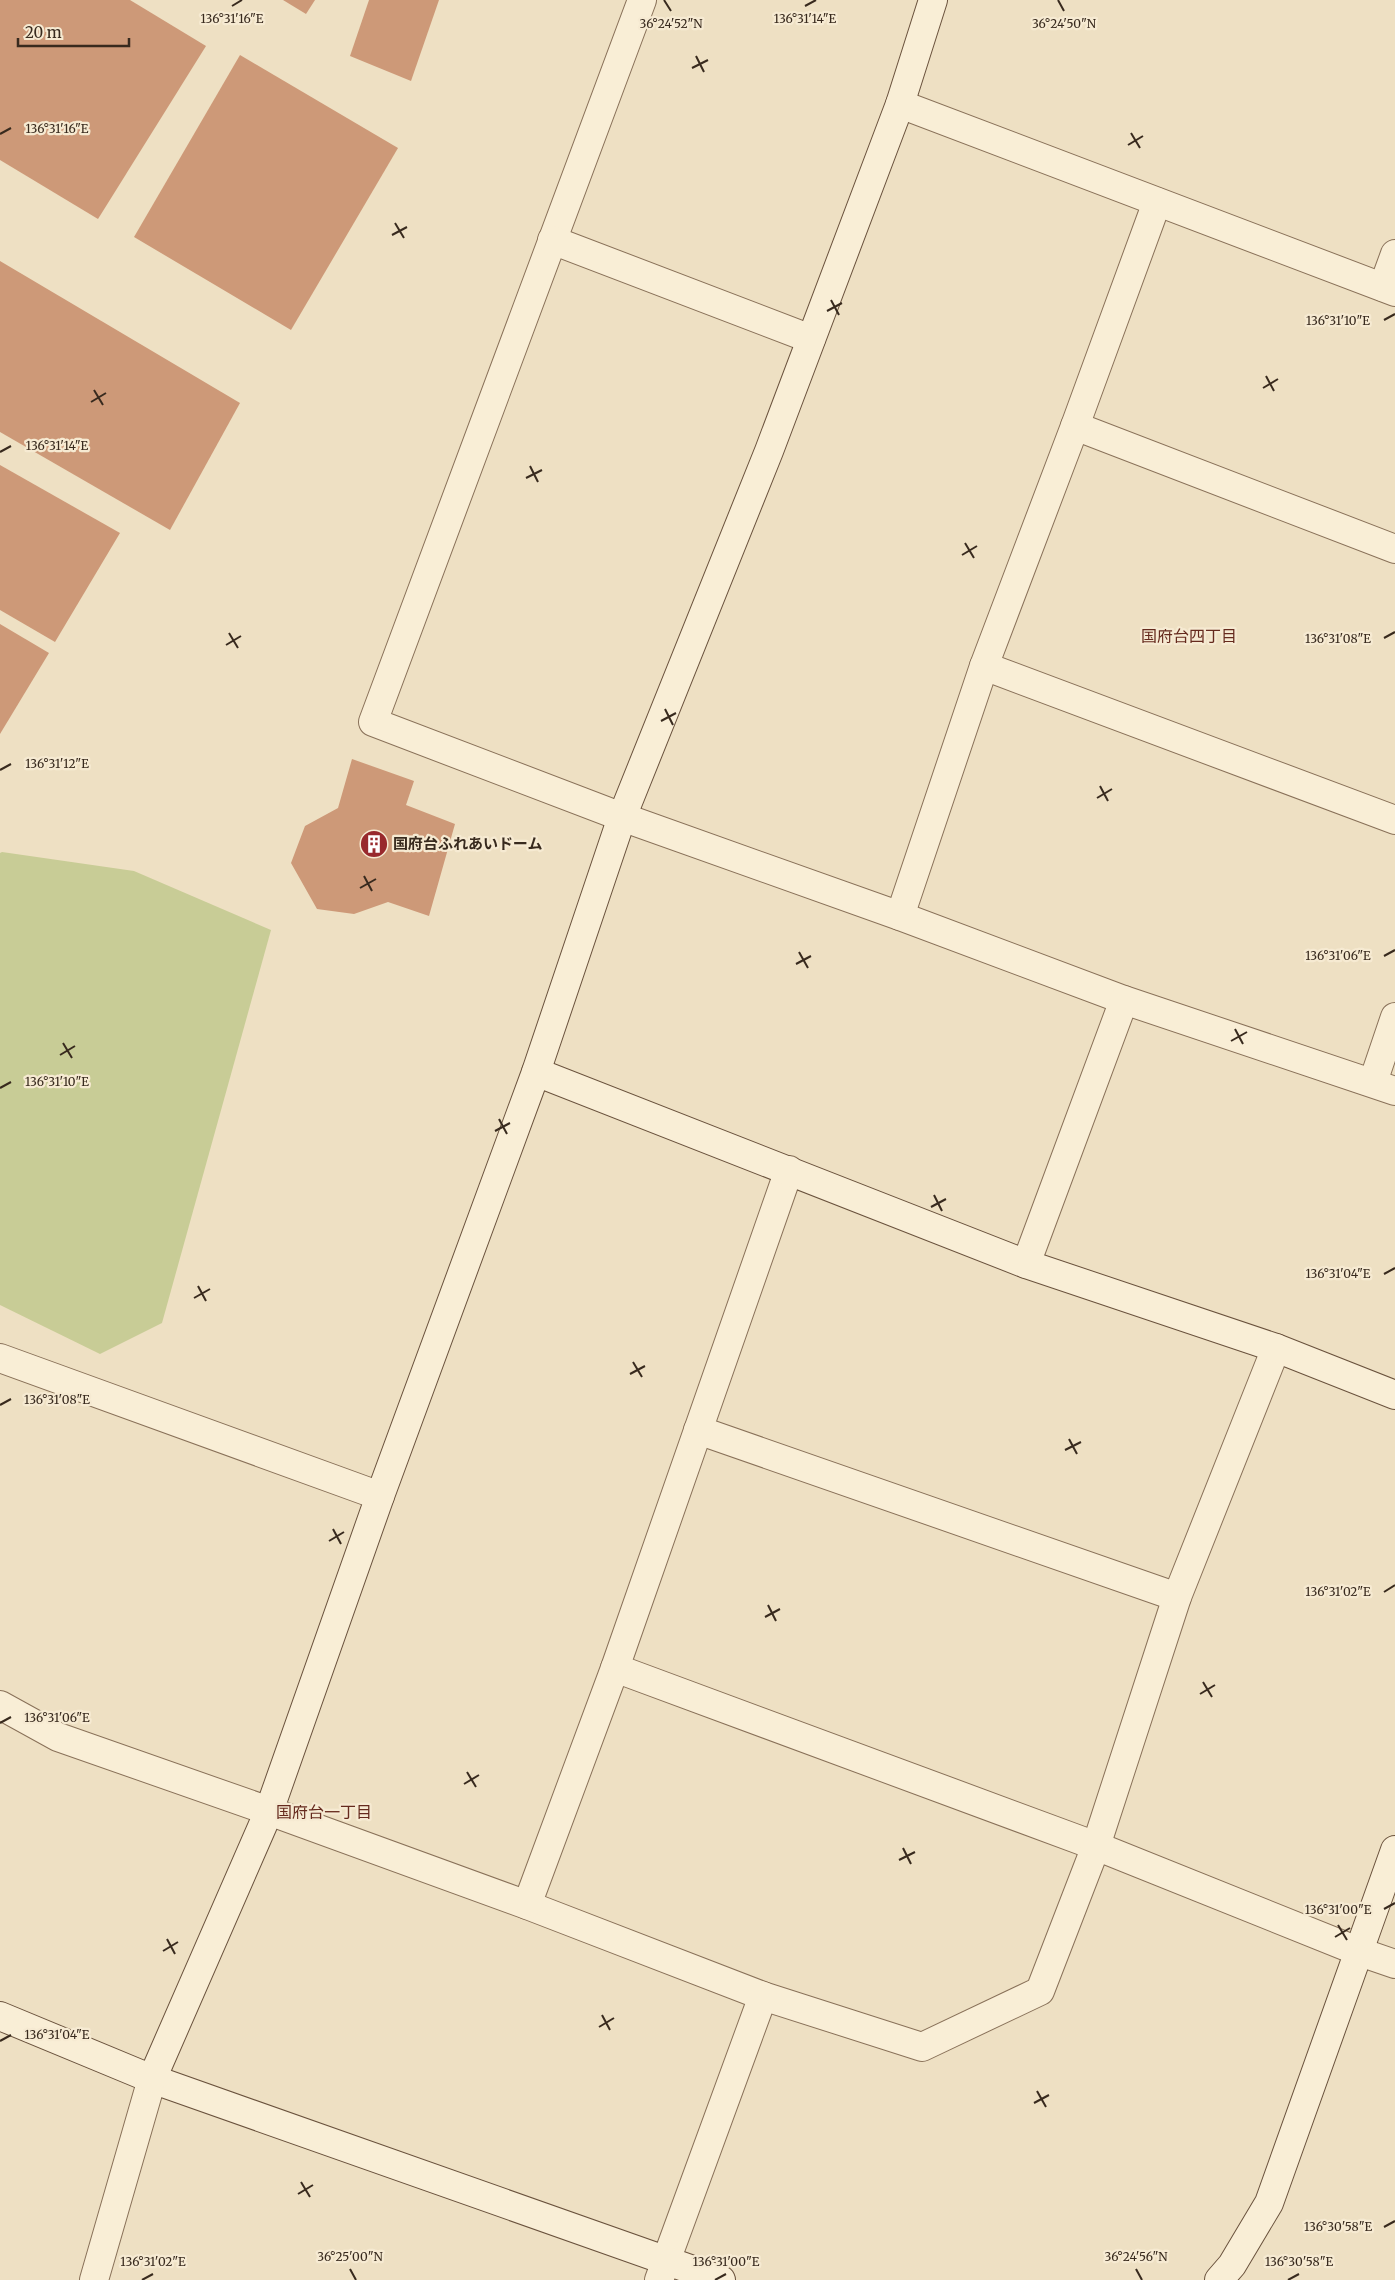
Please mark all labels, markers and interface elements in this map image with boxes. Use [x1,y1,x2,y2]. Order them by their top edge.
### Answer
text: 136°31'16"E [201,11,264,26]
text: 136°31'14"E [774,11,837,26]
scale bar [18,15,129,47]
text: 36°24'52"N [639,16,703,31]
text: 36°24'50"N [1032,16,1097,31]
text: 20 m [25,23,62,42]
text: 136°31'16"E [26,121,89,136]
text: 136°31'10"E [1306,313,1370,328]
text: 136°31'14"E [26,438,89,453]
district label: 国府台四丁目 [1141,626,1237,646]
text: 136°31'08"E [1305,631,1371,646]
text: 136°31'12"E [25,756,89,771]
building icon: 国府台ふれあいドーム [359,829,389,859]
place label: 国府台ふれあいドーム [393,834,543,853]
text: 136°31'06"E [1305,948,1371,963]
text: 136°31'10"E [25,1074,89,1089]
text: 136°31'04"E [1306,1266,1371,1281]
text: 136°31'08"E [24,1392,90,1407]
text: 136°31'02"E [1305,1584,1371,1599]
text: 136°31'06"E [24,1710,90,1725]
district label: 国府台一丁目 [276,1802,372,1822]
text: 136°31'00"E [1305,1902,1372,1917]
text: 136°31'04"E [25,2027,90,2042]
text: 136°30'58"E [1304,2219,1373,2234]
text: 36°25'00"N [317,2249,383,2264]
text: 36°24'56"N [1104,2249,1168,2264]
text: 136°31'02"E [120,2254,186,2269]
text: 136°31'00"E [693,2254,760,2269]
text: 136°30'58"E [1265,2254,1334,2269]

